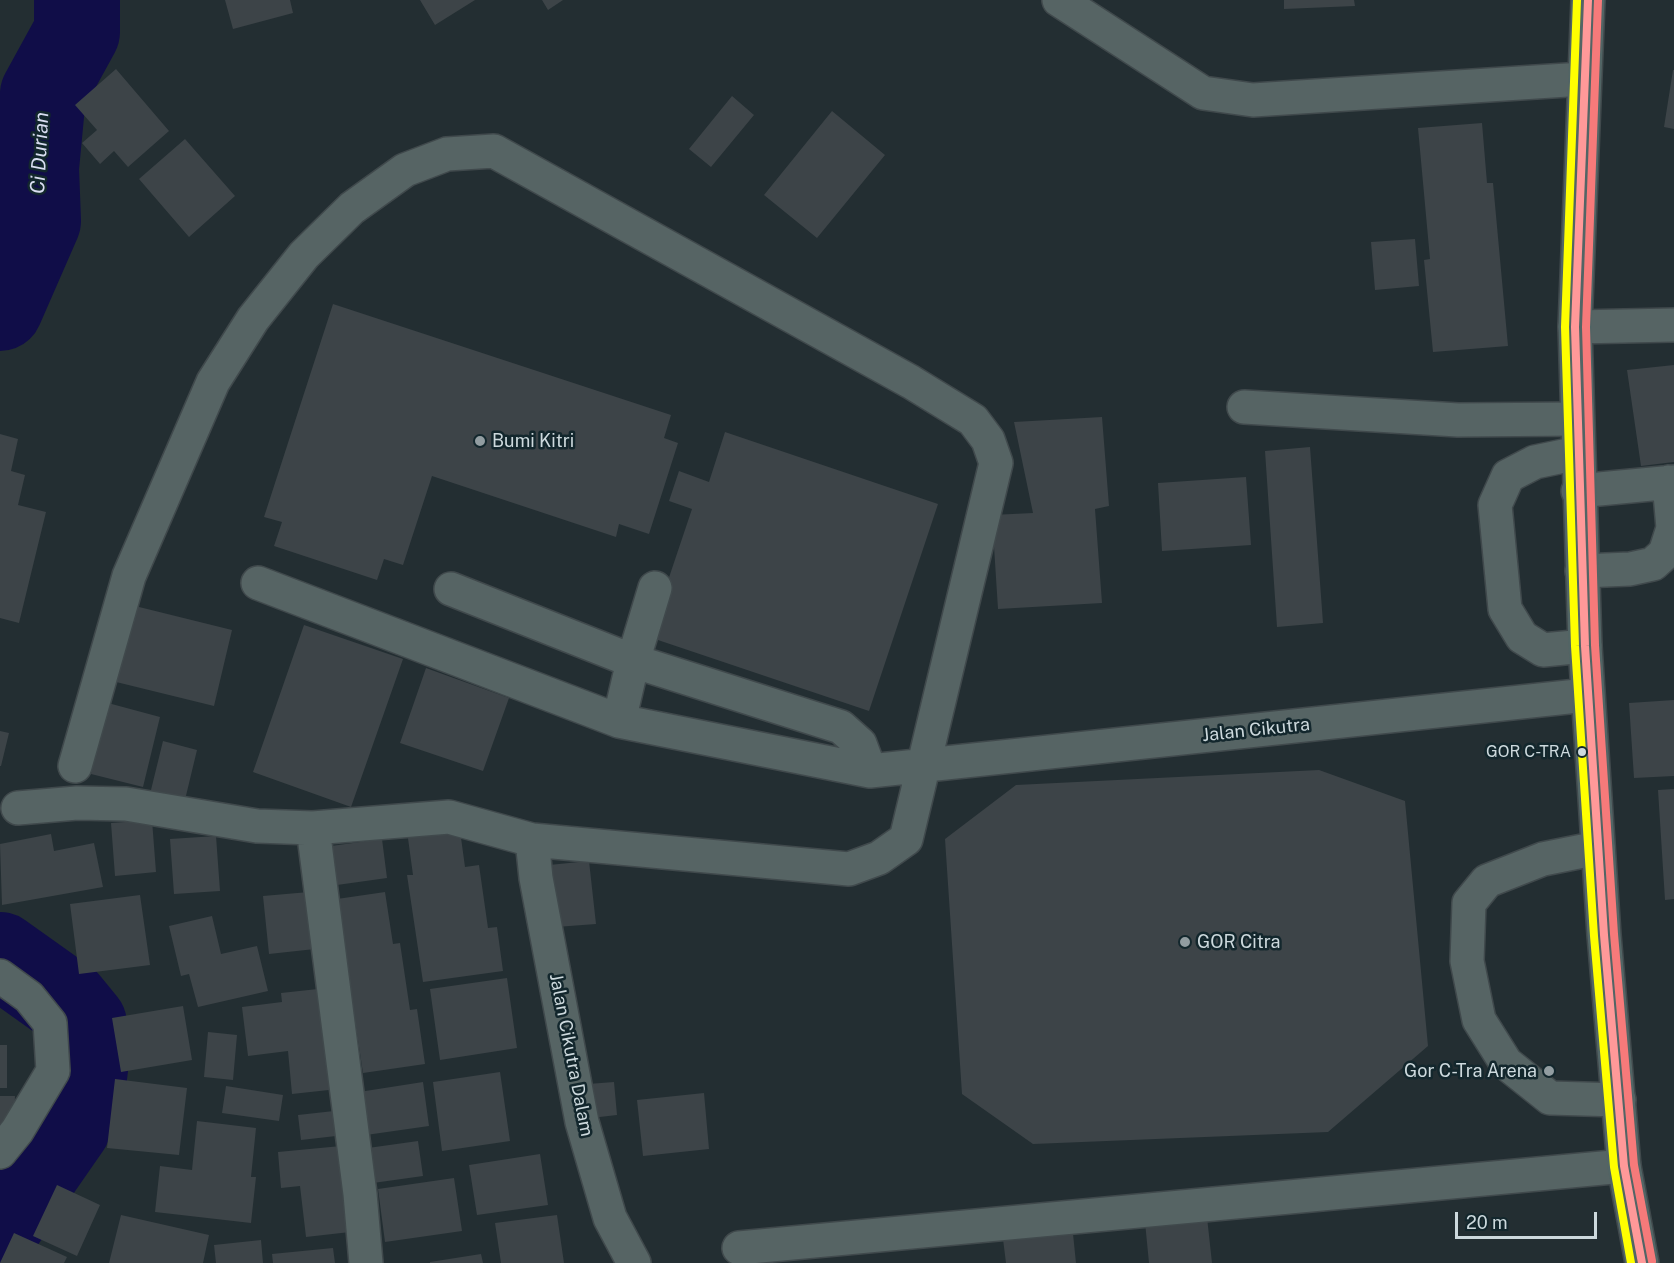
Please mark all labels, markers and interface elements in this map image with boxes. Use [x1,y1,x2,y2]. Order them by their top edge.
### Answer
water label: Ci Durian [26,111,54,195]
place label: Bumi Kitri [492,430,574,452]
marker: Bumi Kitri [473,434,487,448]
street label: Jalan Cikutra [1201,714,1311,746]
place label: GOR C-TRA [1486,742,1571,762]
marker: GOR C-TRA [1576,746,1588,758]
place label: GOR Citra [1197,931,1280,953]
marker: GOR Citra [1178,935,1192,949]
street label: Jalan Cikutra Dalam [545,972,597,1138]
place label: Gor C-Tra Arena [1404,1060,1537,1082]
marker: Gor C-Tra Arena [1542,1064,1556,1078]
scale bar [1458,1200,1600,1238]
text: 20 m [1466,1212,1508,1233]

